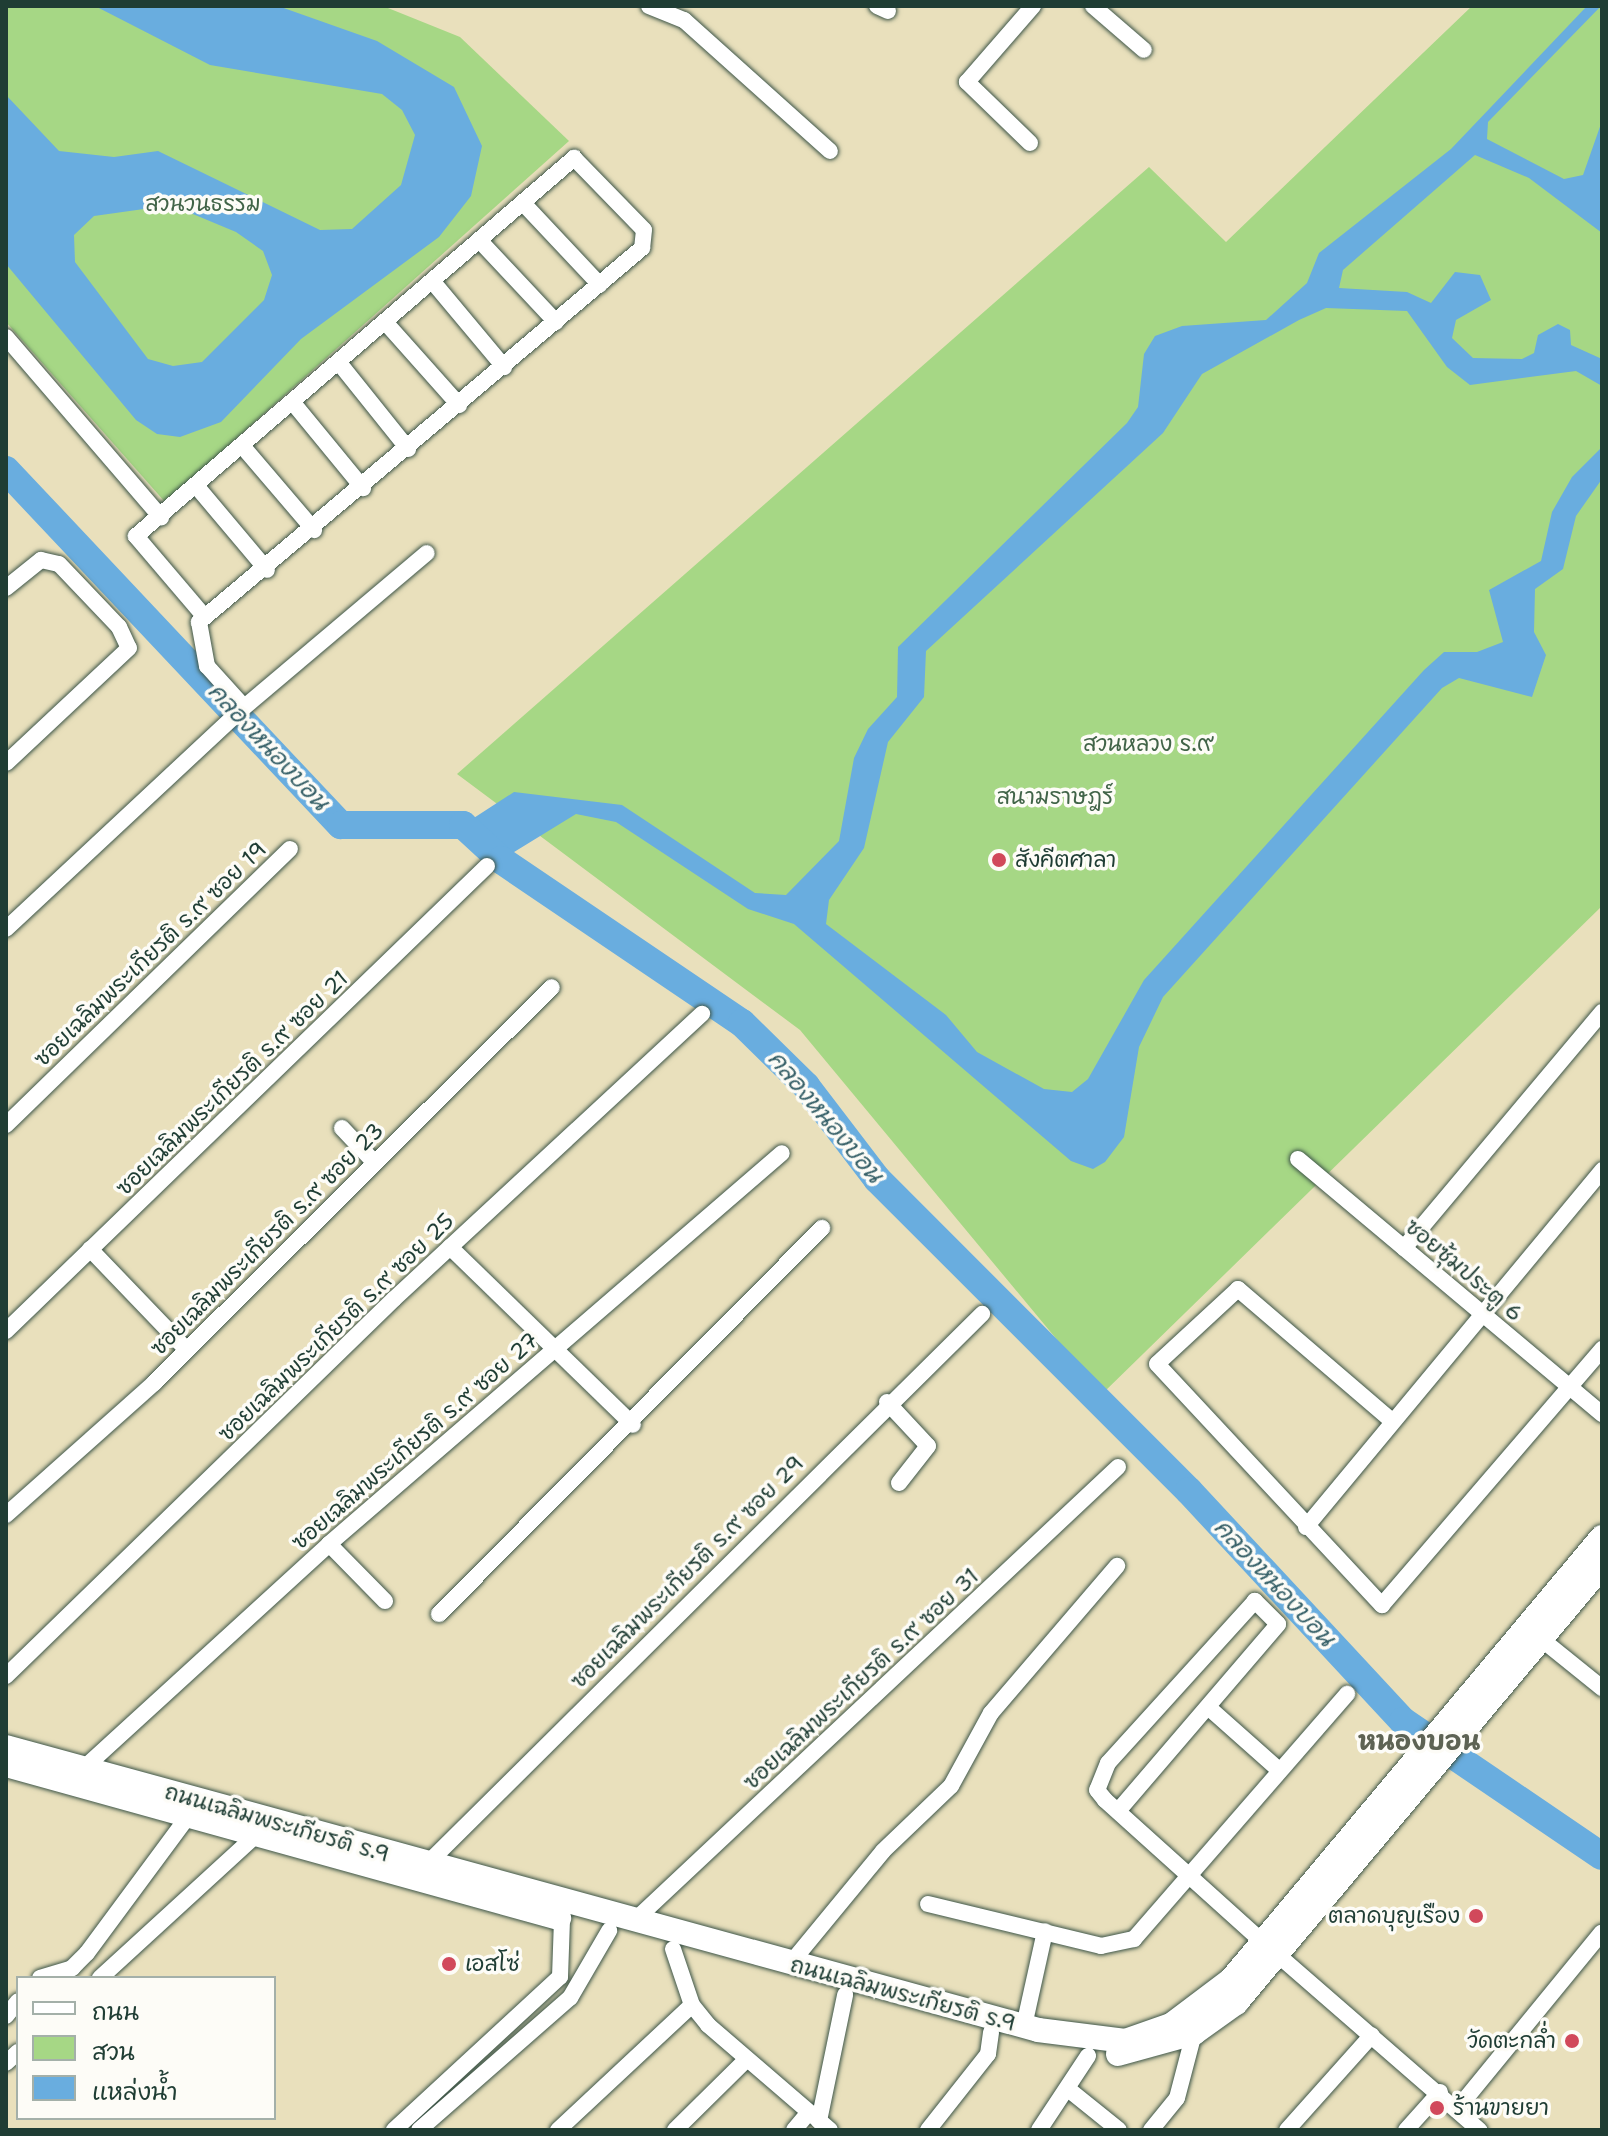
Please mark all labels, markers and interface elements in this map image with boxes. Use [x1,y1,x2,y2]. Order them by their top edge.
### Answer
park label: สวนวนธรรม [145,191,261,217]
water label: คลองหนองบอน [202,678,334,816]
park label: สวนหลวง ร.๙ [1083,731,1213,757]
park label: สนามราษฎร์ [997,784,1113,810]
street label: ซอยเฉลิมพระเกียรติ ร.๙ ซอย 19 [28,836,272,1072]
place label: สังคีตศาลา [1015,847,1116,873]
marker: สังคีตศาลา [990,851,1008,869]
street label: ซอยเฉลิมพระเกียรติ ร.๙ ซอย 21 [111,965,353,1201]
water label: คลองหนองบอน [762,1045,888,1189]
street label: ซอยเฉลิมพระเกียรติ ร.๙ ซอย 23 [145,1117,389,1361]
street label: ซอยเฉลิมพระเกียรติ ร.๙ ซอย 25 [213,1207,459,1447]
street label: ซอยซุ้มประตู 6 [1400,1213,1528,1327]
street label: ซอยเฉลิมพระเกียรติ ร.๙ ซอย 27 [286,1327,544,1555]
street label: ซอยเฉลิมพระเกียรติ ร.๙ ซอย 29 [565,1450,809,1694]
water label: คลองหนองบอน [1208,1514,1340,1652]
street label: ซอยเฉลิมพระเกียรติ ร.๙ ซอย 31 [738,1563,984,1795]
district label: หนองบอน [1358,1725,1480,1757]
street label: ถนนเฉลิมพระเกียรติ ร.9 [162,1778,392,1868]
place label: ตลาดบุญเรือง [1328,1903,1460,1929]
marker: ตลาดบุญเรือง [1467,1907,1485,1925]
place label: เอสโซ่ [465,1951,520,1977]
street label: ถนนเฉลิมพระเกียรติ ร.9 [787,1951,1019,2037]
marker: เอสโซ่ [440,1955,458,1973]
legend [16,1976,276,2120]
text: ถนน [92,1996,139,2028]
place label: วัดตะกล่ำ [1467,2028,1556,2054]
marker: วัดตะกล่ำ [1563,2032,1581,2050]
text: สวน [92,2036,135,2068]
text: แหล่งน้ำ [92,2076,178,2108]
place label: ร้านขายยา [1453,2095,1549,2121]
marker: ร้านขายยา [1428,2099,1446,2117]

